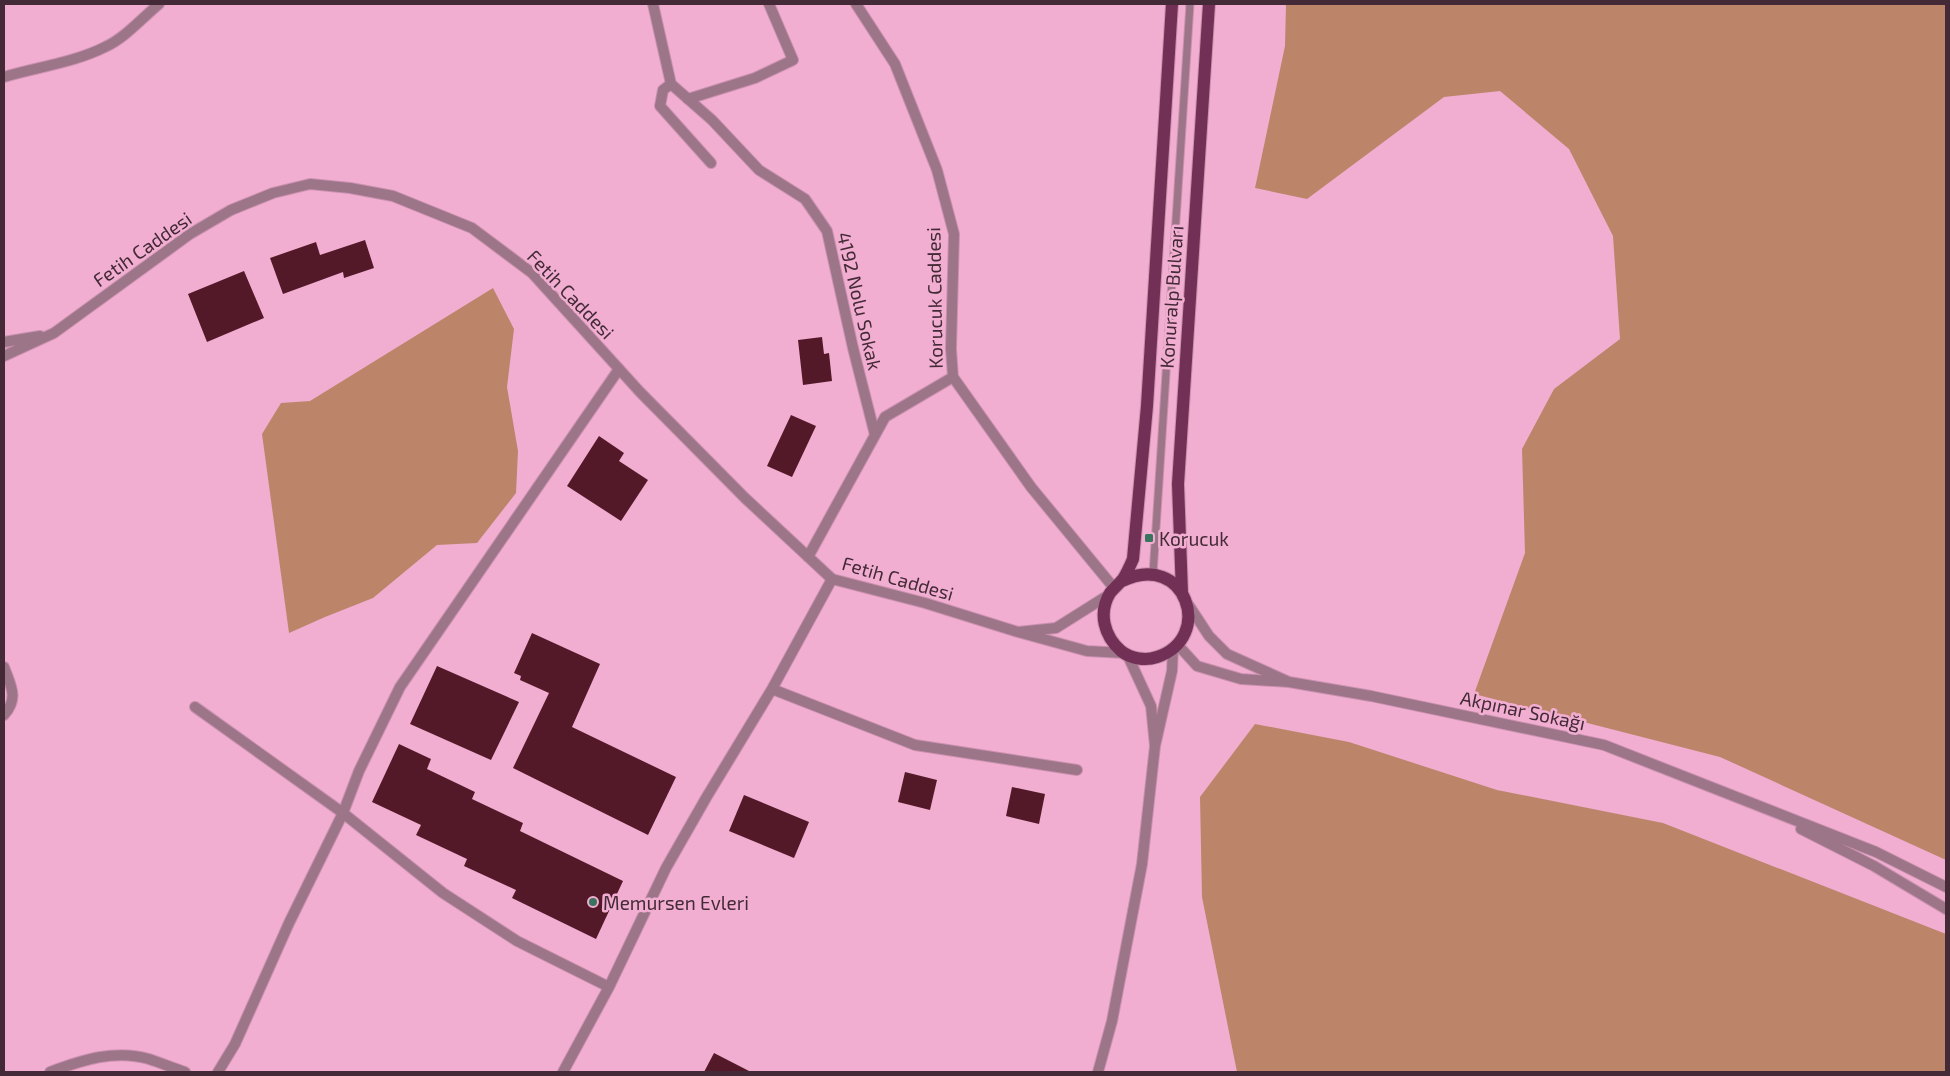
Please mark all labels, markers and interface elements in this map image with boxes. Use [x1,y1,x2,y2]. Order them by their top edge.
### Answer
street label: Fetih Caddesi [88,207,196,291]
street label: Konuralp Bulvarı [1155,225,1187,369]
street label: Korucuk Caddesi [921,227,947,369]
street label: 4192 Nolu Sokak [833,230,887,373]
street label: Fetih Caddesi [523,245,619,343]
place label: Korucuk [1159,527,1229,550]
marker: Korucuk [1143,532,1155,544]
street label: Fetih Caddesi [840,551,956,605]
street label: Akpınar Sokağı [1458,686,1588,734]
place label: Memursen Evleri [603,891,749,914]
marker: Memursen Evleri [587,896,599,908]

